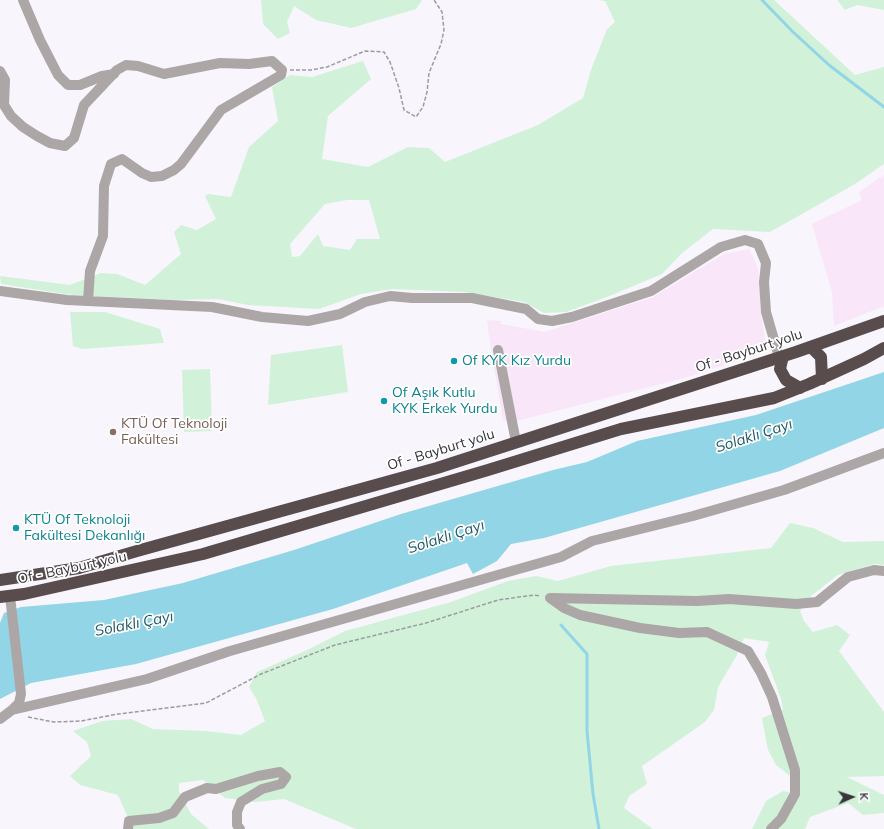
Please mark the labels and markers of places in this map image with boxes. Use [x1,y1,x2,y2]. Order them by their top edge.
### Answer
place label: Of KYK Kız Yurdu [462,353,571,369]
marker: Of KYK Kız Yurdu [449,356,459,366]
place label: Of Aşık Kutlu KYK Erkek Yurdu [392,385,498,418]
marker: Of Aşık Kutlu KYK Erkek Yurdu [379,396,389,406]
place label: KTÜ Of Teknoloji Fakültesi [121,416,227,448]
marker: KTÜ Of Teknoloji Fakültesi [108,427,118,437]
place label: KTÜ Of Teknoloji Fakültesi Dekanlığı [24,512,145,544]
marker: KTÜ Of Teknoloji Fakültesi Dekanlığı [11,523,21,533]

